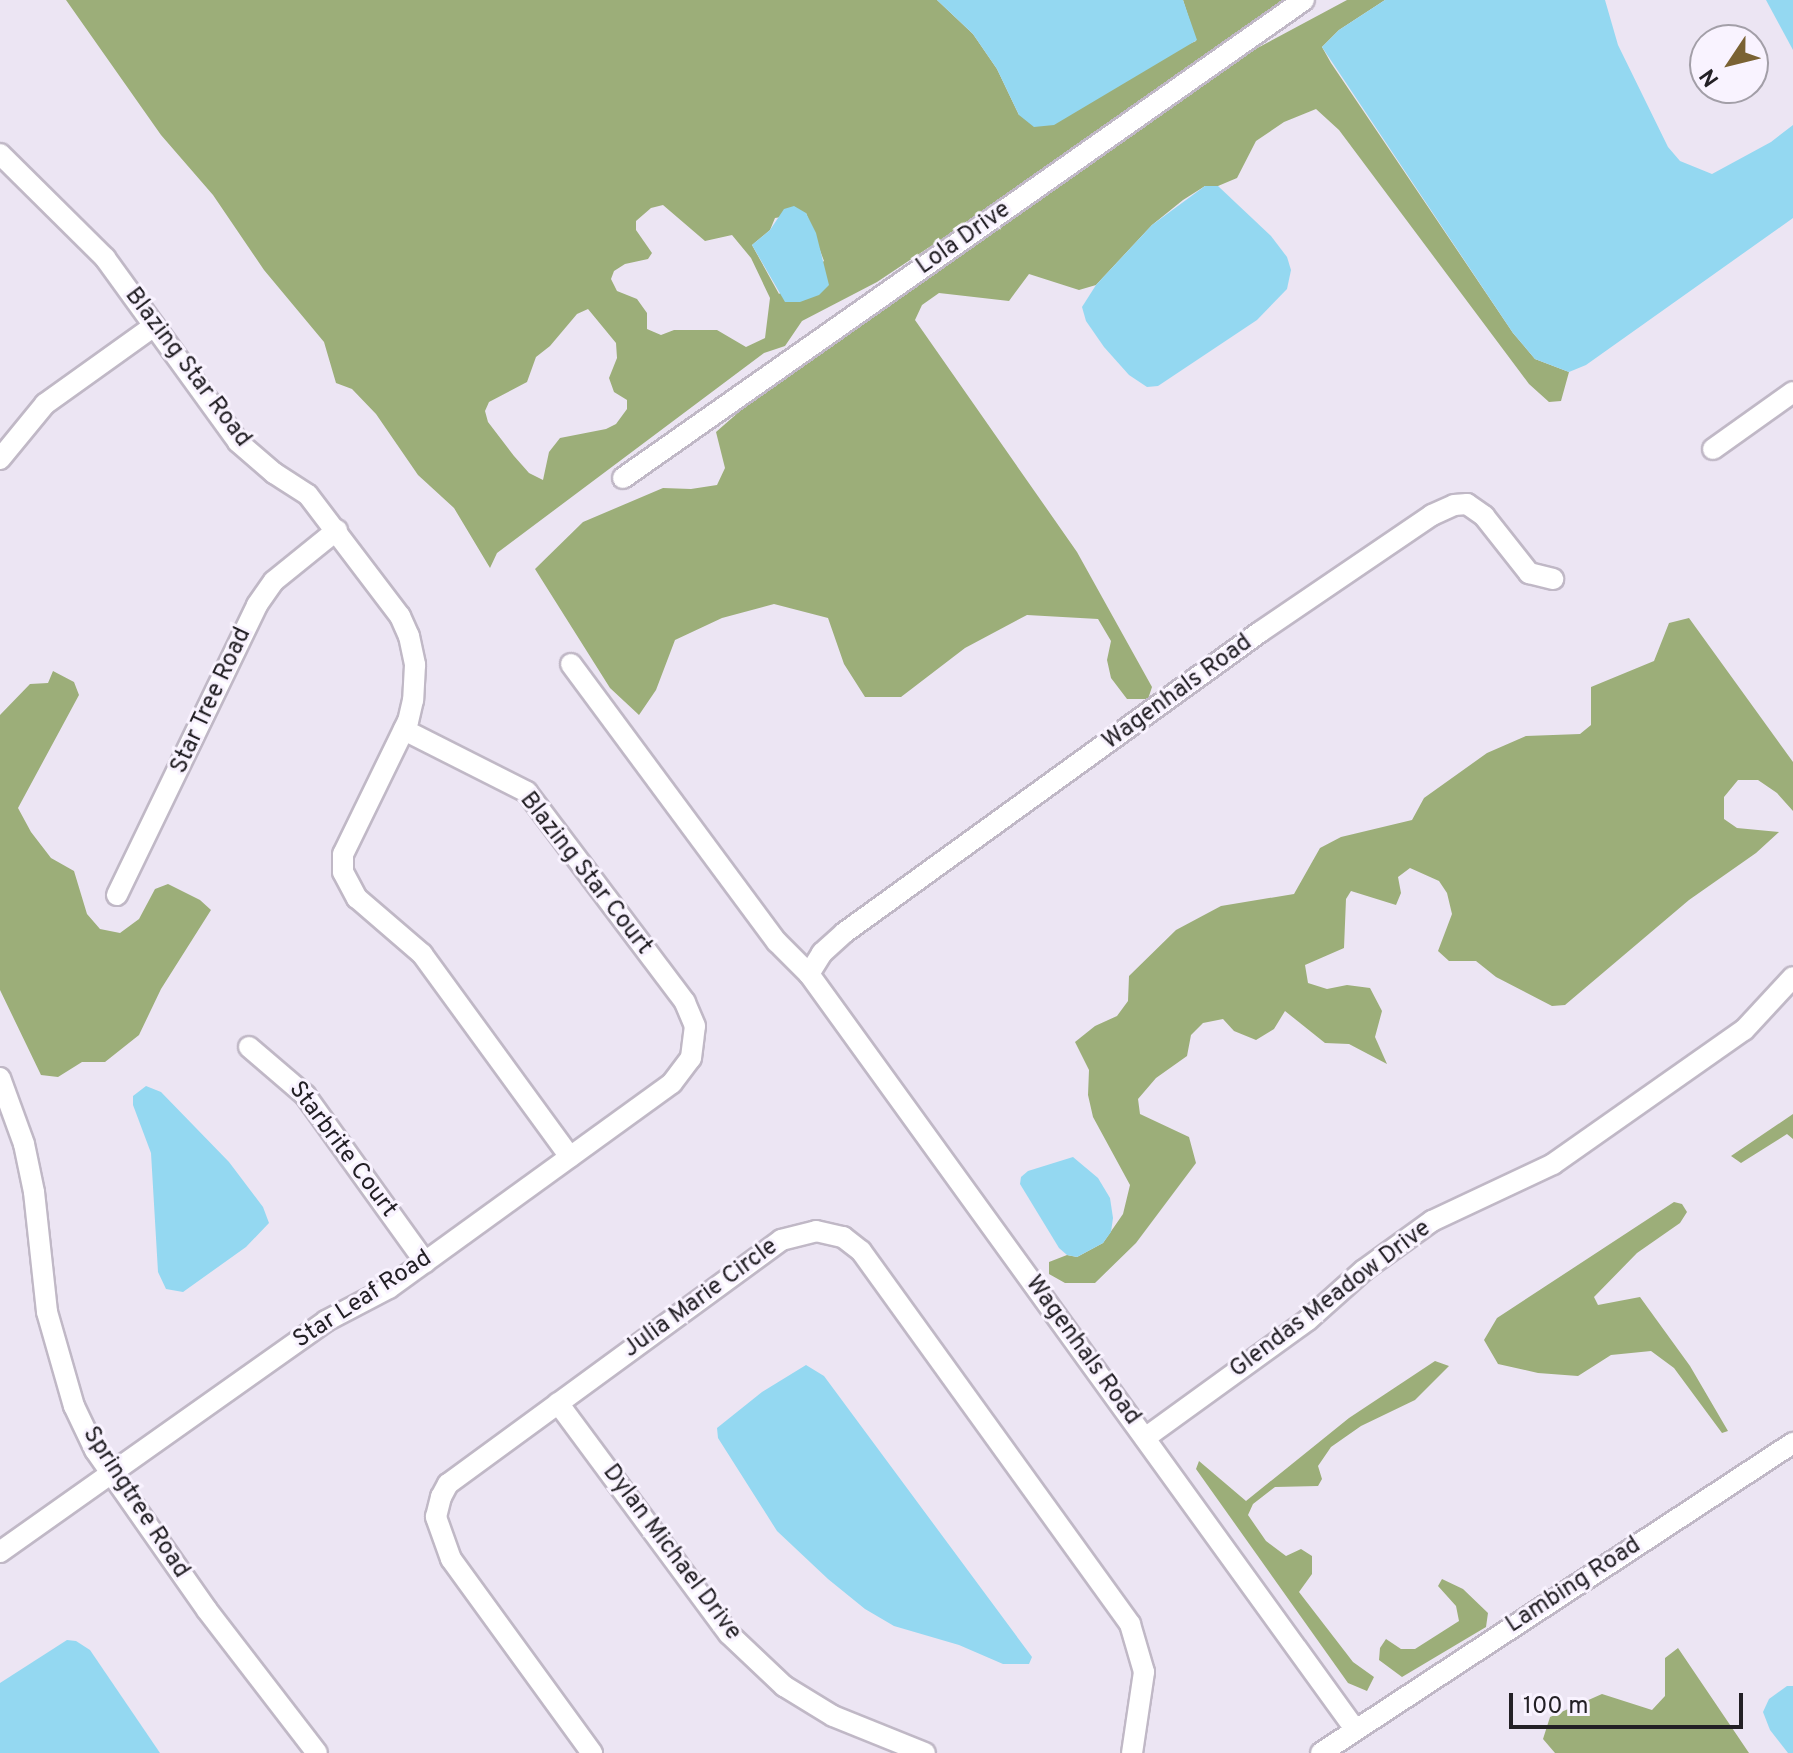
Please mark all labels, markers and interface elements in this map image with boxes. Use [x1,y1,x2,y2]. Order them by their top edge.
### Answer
north arrow [1689,24,1769,104]
text: N [1695,63,1726,91]
street label: Lola Drive [911,196,1017,282]
street label: Blazing Star Road [118,283,256,453]
street label: Star Tree Road [165,623,259,779]
street label: Wagenhals Road [1098,629,1258,757]
street label: Blazing Star Court [513,787,657,961]
street label: Starbrite Court [282,1076,402,1224]
street label: Glendas Meadow Drive [1225,1215,1437,1385]
street label: Julia Marie Circle [618,1233,784,1365]
street label: Star Leaf Road [289,1245,437,1355]
street label: Wagenhals Road [1018,1271,1146,1431]
street label: Springtree Road [75,1422,195,1584]
street label: Dylan Michael Drive [595,1459,747,1647]
street label: Lambing Road [1501,1532,1647,1640]
scale bar [1513,1677,1747,1727]
text: 100 m [1523,1692,1589,1722]

